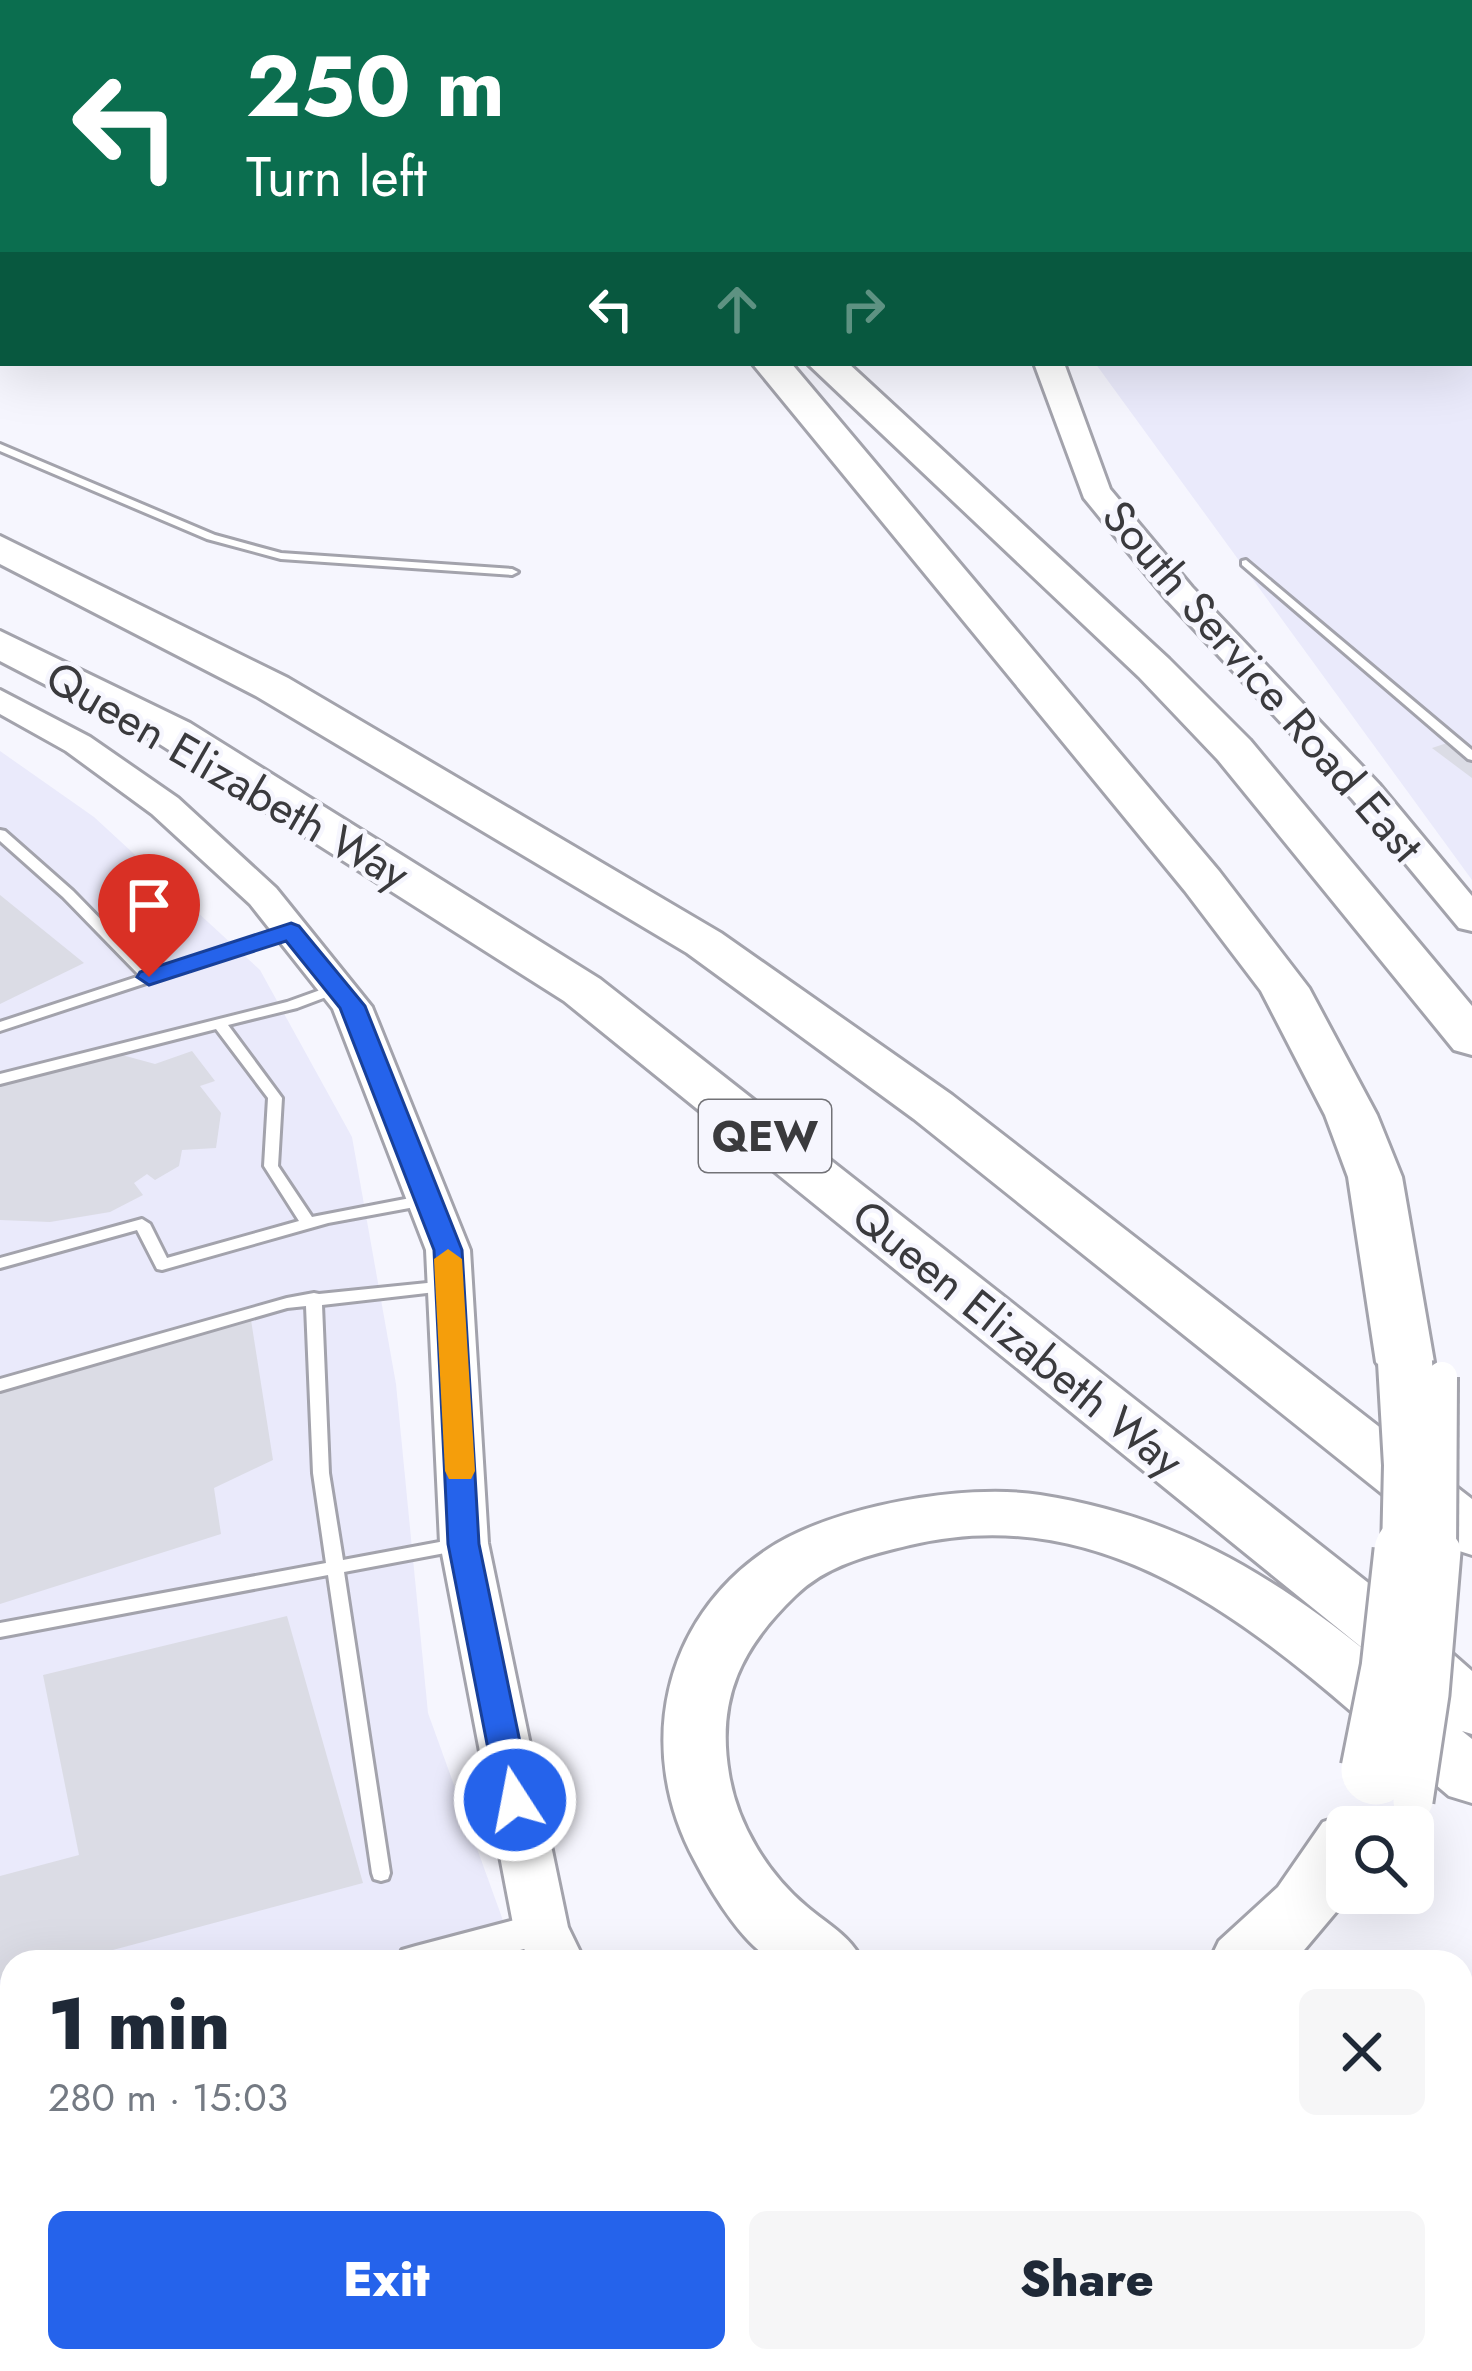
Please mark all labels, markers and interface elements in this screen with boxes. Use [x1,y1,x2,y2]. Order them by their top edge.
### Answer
text: 250 m [246,26,505,148]
icon: left [48,48,204,204]
text: Turn left [246,138,427,216]
icon: left [578,276,644,342]
icon: ahead [704,276,770,342]
icon: right [830,276,896,342]
street label: South Service Road East [1087,486,1438,877]
street label: Queen Elizabeth Way [34,645,422,906]
pin [98,854,200,977]
icon: arrive [116,872,182,938]
road number: QEW [699,1100,831,1172]
street label: Queen Elizabeth Way [838,1184,1198,1493]
position arrow [452,1737,578,1863]
map controls [1326,1806,1434,1914]
button: search [1326,1806,1434,1914]
text: 1 min [48,1972,230,2076]
button: close [1299,1989,1425,2115]
text: 280 m · 15:03 [48,2069,288,2126]
button: Exit [48,2211,725,2349]
button: Share [749,2211,1425,2349]

